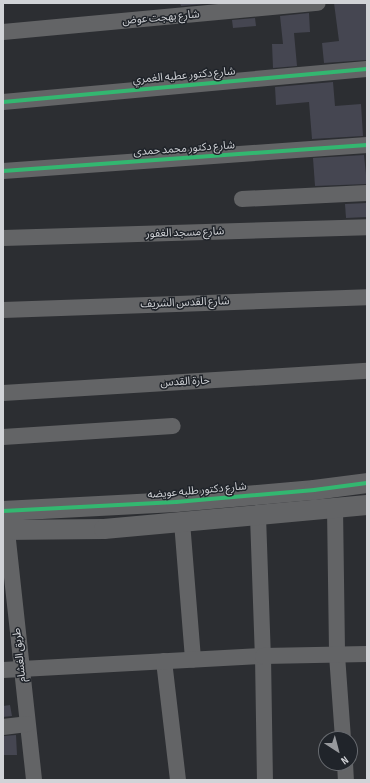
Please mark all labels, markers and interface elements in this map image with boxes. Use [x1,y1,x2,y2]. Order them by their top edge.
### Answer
street label: شارع بهجت عوض [122,8,200,28]
street label: شارع دكتور عطيه الغمري [132,65,236,87]
street label: شارع دكتور محمد حمدى [133,139,235,159]
street label: شارع مسجد الغفور [145,225,225,241]
street label: شارع القدس الشريف [140,295,230,311]
street label: حارة القدس [160,374,210,390]
street label: شارع دكتور طلبه عويضه [147,480,247,502]
street label: طريق الغشام [11,627,29,683]
north arrow [318,731,358,771]
text: N [339,753,351,767]

